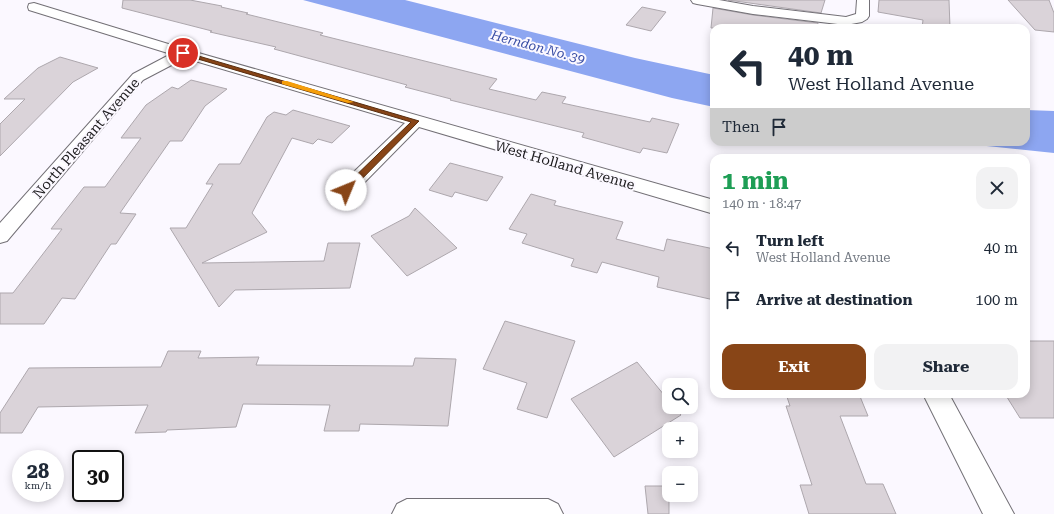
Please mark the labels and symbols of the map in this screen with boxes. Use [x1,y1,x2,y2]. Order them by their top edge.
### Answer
water label: Herndon No. 39 [489,27,587,67]
pin [166,36,200,70]
street label: North Pleasant Avenue [29,74,143,201]
street label: West Holland Avenue [493,137,637,193]
position arrow [325,169,367,211]
speed limit sign: 30 [72,450,124,502]

